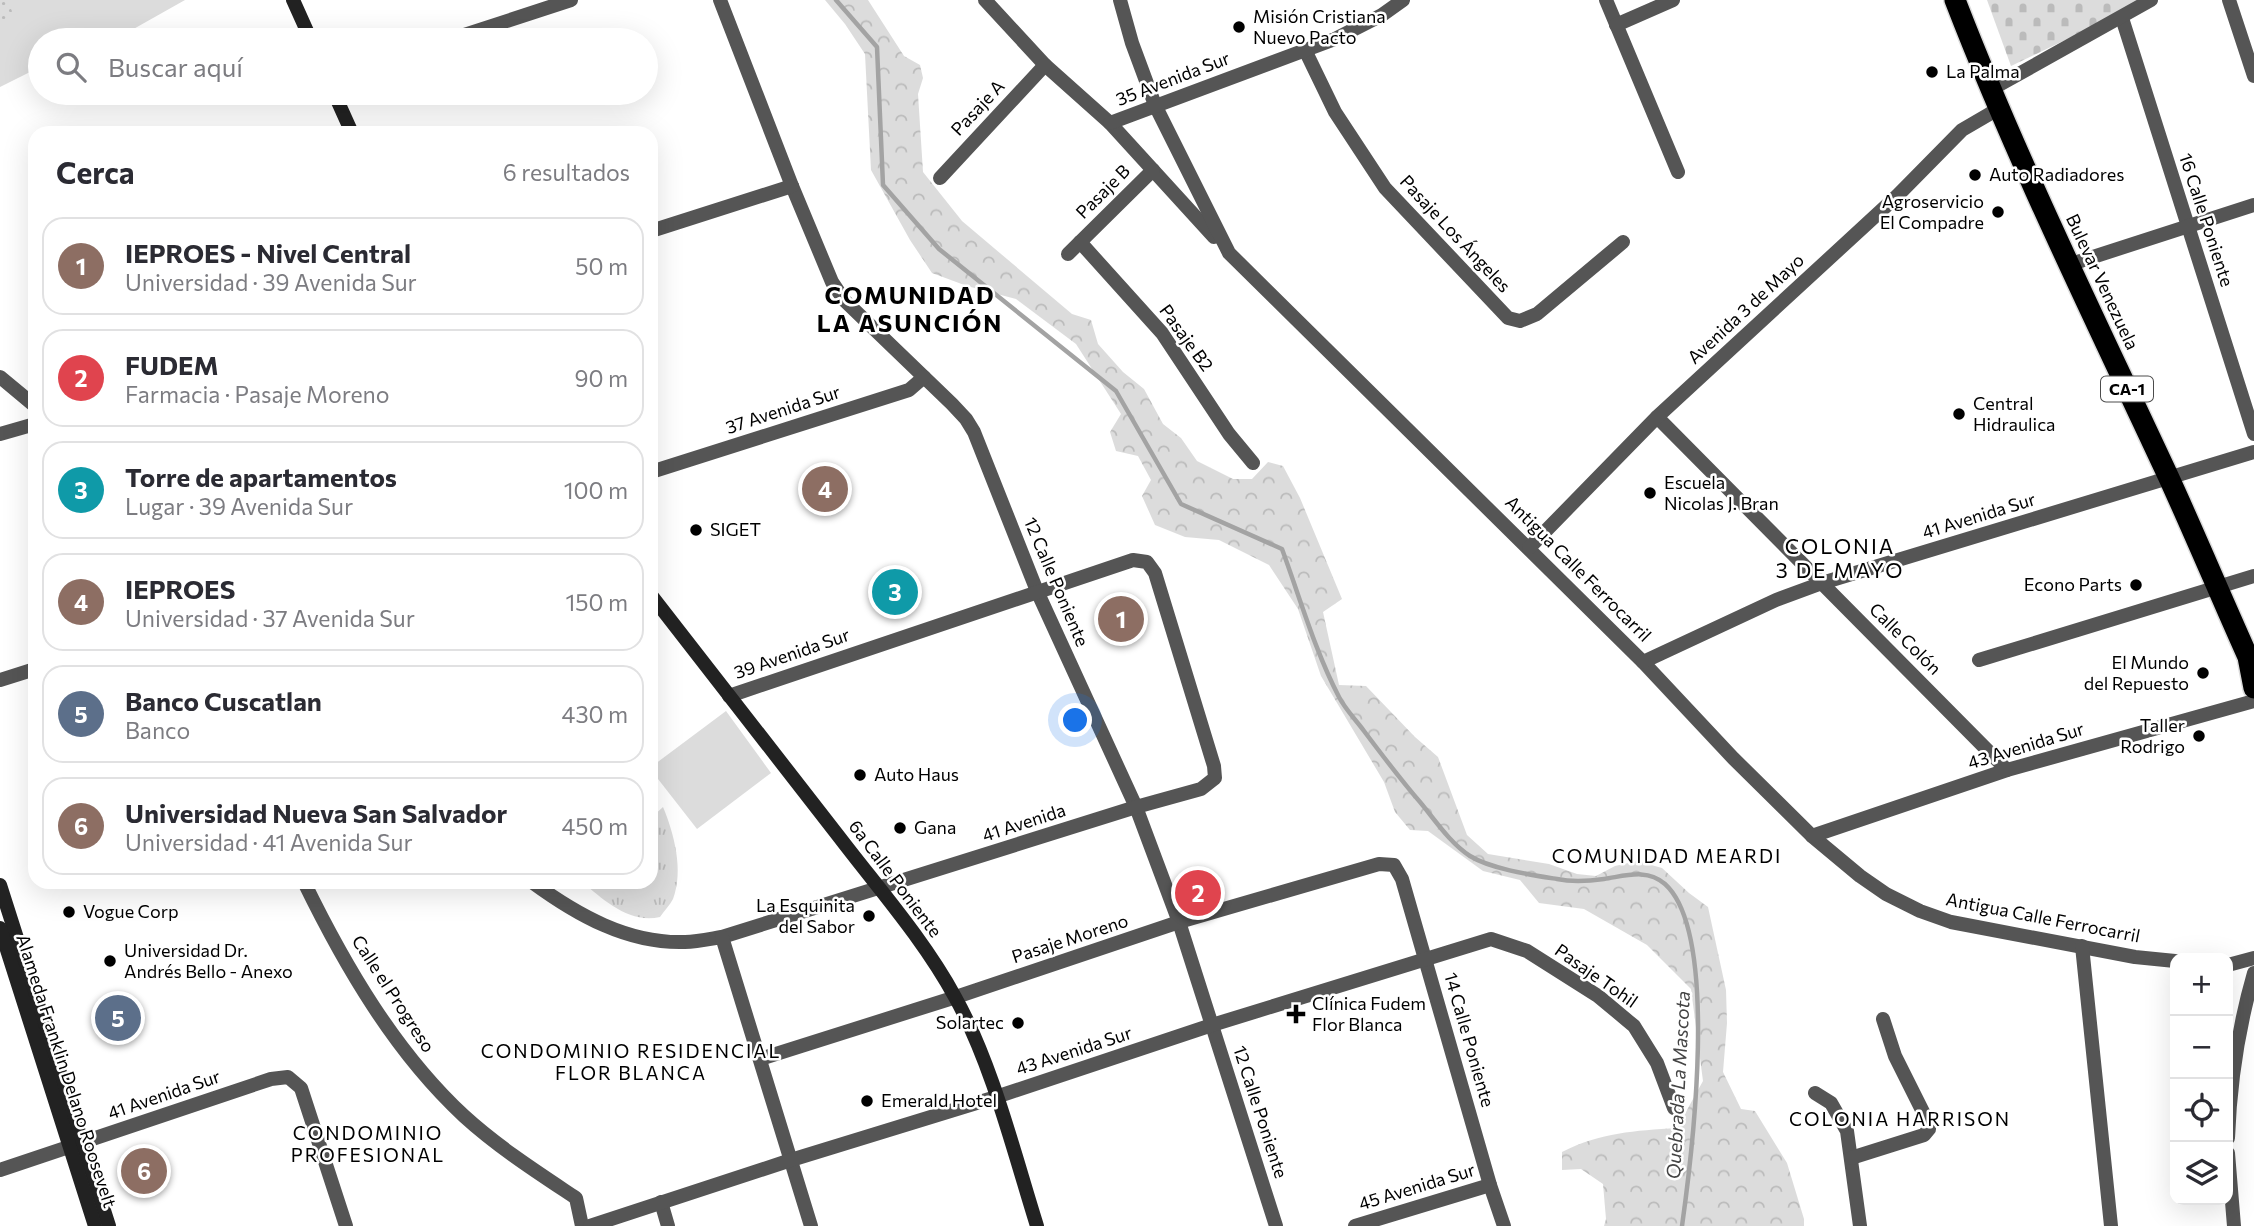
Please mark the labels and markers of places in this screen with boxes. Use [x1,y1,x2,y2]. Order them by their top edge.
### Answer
place label: Misión Cristiana Nuevo Pacto [1253,5,1386,48]
marker: Misión Cristiana Nuevo Pacto [1231,19,1247,35]
place label: La Palma [1946,60,2020,82]
marker: La Palma [1924,64,1940,80]
place label: Auto Radiadores [1989,163,2124,185]
marker: Auto Radiadores [1967,167,1983,183]
place label: Agroservicio El Compadre [1880,190,1984,233]
marker: Agroservicio El Compadre [1990,204,2006,220]
place label: Central Hidraulica [1973,392,2056,435]
marker: Central Hidraulica [1951,406,1967,422]
pin: 4 [802,463,848,515]
place label: Escuela Nicolas J. Bran [1664,471,1779,514]
marker: Escuela Nicolas J. Bran [1642,485,1658,501]
place label: SIGET [710,518,761,540]
marker: SIGET [688,522,704,538]
pin: 3 [872,566,918,618]
place label: Econo Parts [2024,573,2122,595]
marker: Econo Parts [2128,577,2144,593]
pin: 1 [1098,593,1144,645]
place label: El Mundo del Repuesto [2084,651,2189,694]
marker: El Mundo del Repuesto [2195,665,2211,681]
place label: Taller Rodrigo [2120,714,2185,757]
marker: Taller Rodrigo [2191,728,2207,744]
place label: Auto Haus [874,763,959,785]
marker: Auto Haus [852,767,868,783]
place label: Gana [914,816,956,838]
marker: Gana [892,820,908,836]
pin: 2 [1175,867,1221,919]
place label: La Esquinita del Sabor [756,894,855,937]
place label: Vogue Corp [83,900,179,922]
marker: Vogue Corp [61,904,77,920]
marker: La Esquinita del Sabor [861,908,877,924]
place label: Universidad Dr. Andrés Bello - Anexo [124,939,293,982]
marker: Universidad Dr. Andrés Bello - Anexo [102,953,118,969]
pin: 5 [95,992,141,1044]
place label: Clínica Fudem Flor Blanca [1312,992,1426,1035]
marker: Clínica Fudem Flor Blanca [1286,1004,1306,1024]
place label: Solartec [936,1011,1004,1033]
marker: Solartec [1010,1015,1026,1031]
place label: Emerald Hotel [881,1089,997,1111]
marker: Emerald Hotel [859,1093,875,1109]
pin: 6 [121,1145,167,1197]

